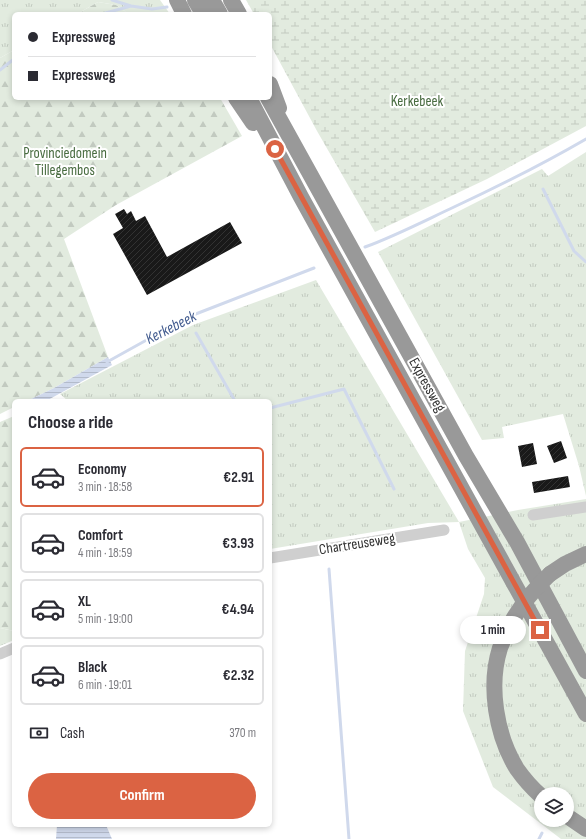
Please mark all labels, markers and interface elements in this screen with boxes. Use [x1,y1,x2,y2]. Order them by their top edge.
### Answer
text: Expressweg [52,28,115,47]
text: Expressweg [52,66,115,85]
park label: Kerkebeek [391,92,443,111]
route start [266,140,284,158]
park label: Provinciedomein Tillegembos [23,144,107,180]
water label: Kerkebeek [142,307,200,349]
street label: Expressweg [404,355,450,415]
text: Choose a ride [28,412,113,433]
icon: car [30,459,66,495]
text: Economy [78,460,127,479]
text: €2.91 [223,468,254,487]
text: 3 min · 18:58 [78,479,132,495]
icon: car [30,525,66,561]
text: Comfort [78,526,123,545]
street label: Chartreuseweg [318,529,396,559]
text: €3.93 [222,534,254,553]
text: 4 min · 18:59 [78,545,132,561]
icon: car [30,591,66,627]
text: XL [78,592,91,611]
text: €4.94 [222,600,254,619]
text: 5 min · 19:00 [78,611,133,627]
callout: 1 min [460,616,526,644]
route end [531,621,549,639]
text: 1 min [481,622,505,638]
icon: car [30,657,66,693]
text: Black [78,658,107,677]
text: €2.32 [223,666,254,685]
text: 6 min · 19:01 [78,677,132,693]
icon: cash [28,722,50,744]
text: Cash [60,724,85,743]
text: 370 m [229,725,256,741]
button: Confirm [28,773,256,819]
map controls [534,787,574,827]
button: layers [534,787,574,827]

